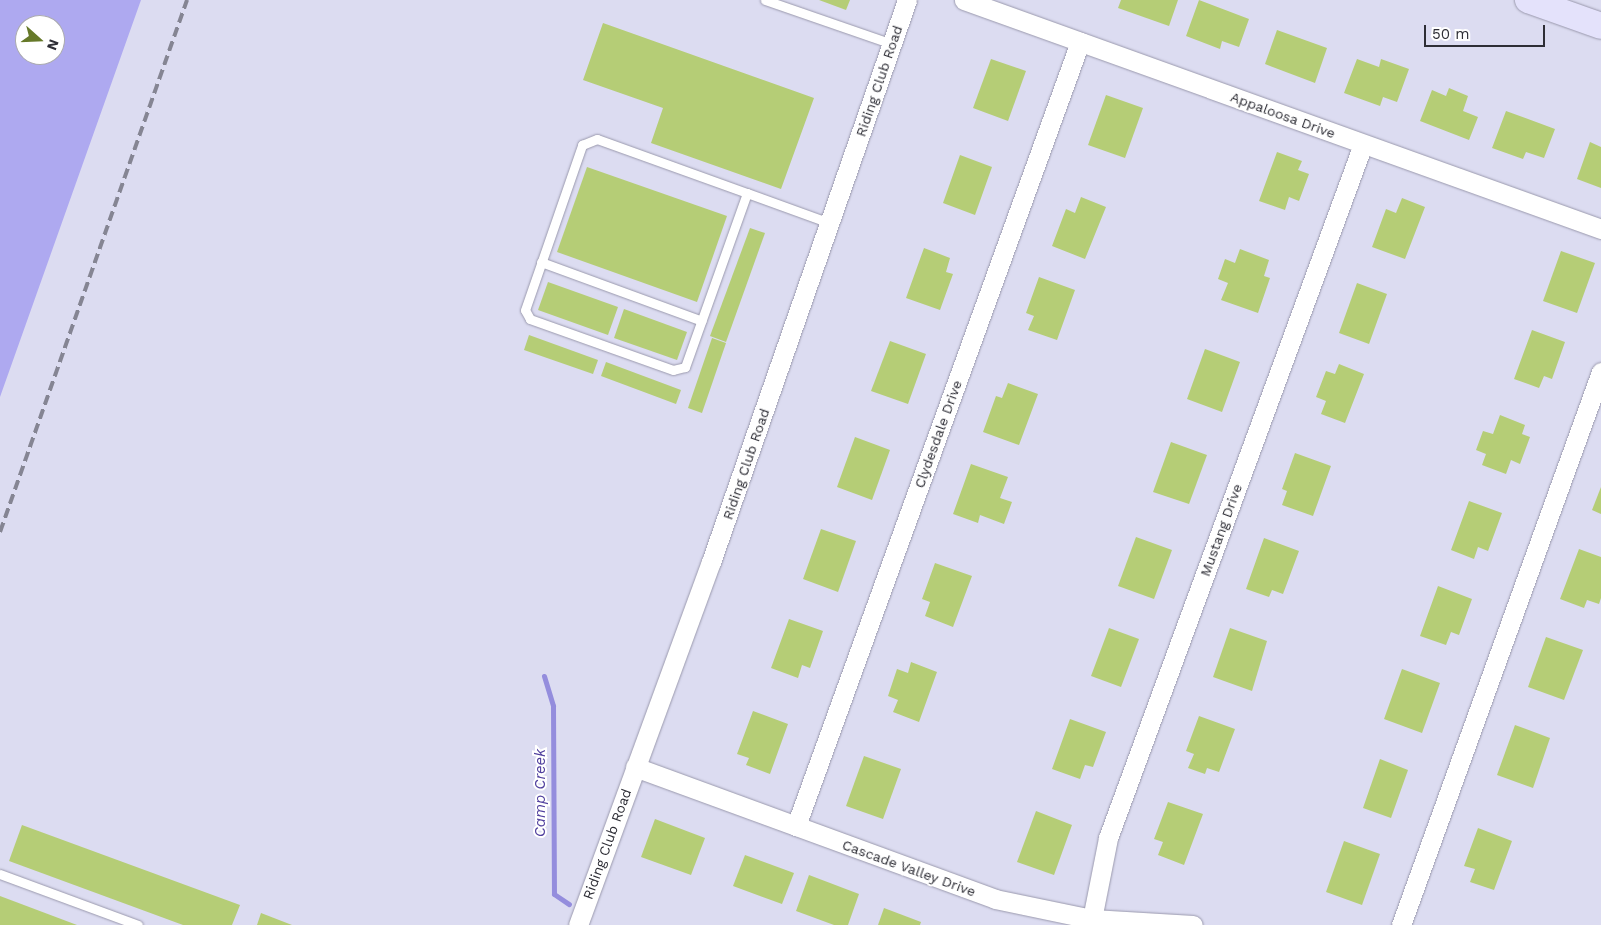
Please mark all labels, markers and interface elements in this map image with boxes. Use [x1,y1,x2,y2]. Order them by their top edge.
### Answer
north arrow [15,15,65,65]
scale bar [1426,15,1547,47]
street label: Riding Club Road [852,23,906,139]
text: 50 m [1432,25,1469,43]
text: N [44,37,62,52]
street label: Appaloosa Drive [1228,88,1338,142]
street label: Clydesdale Drive [911,378,965,490]
street label: Riding Club Road [719,406,773,522]
street label: Mustang Drive [1196,481,1246,579]
water label: Camp Creek [532,749,550,837]
street label: Riding Club Road [579,786,635,902]
street label: Cascade Valley Drive [840,836,978,900]

